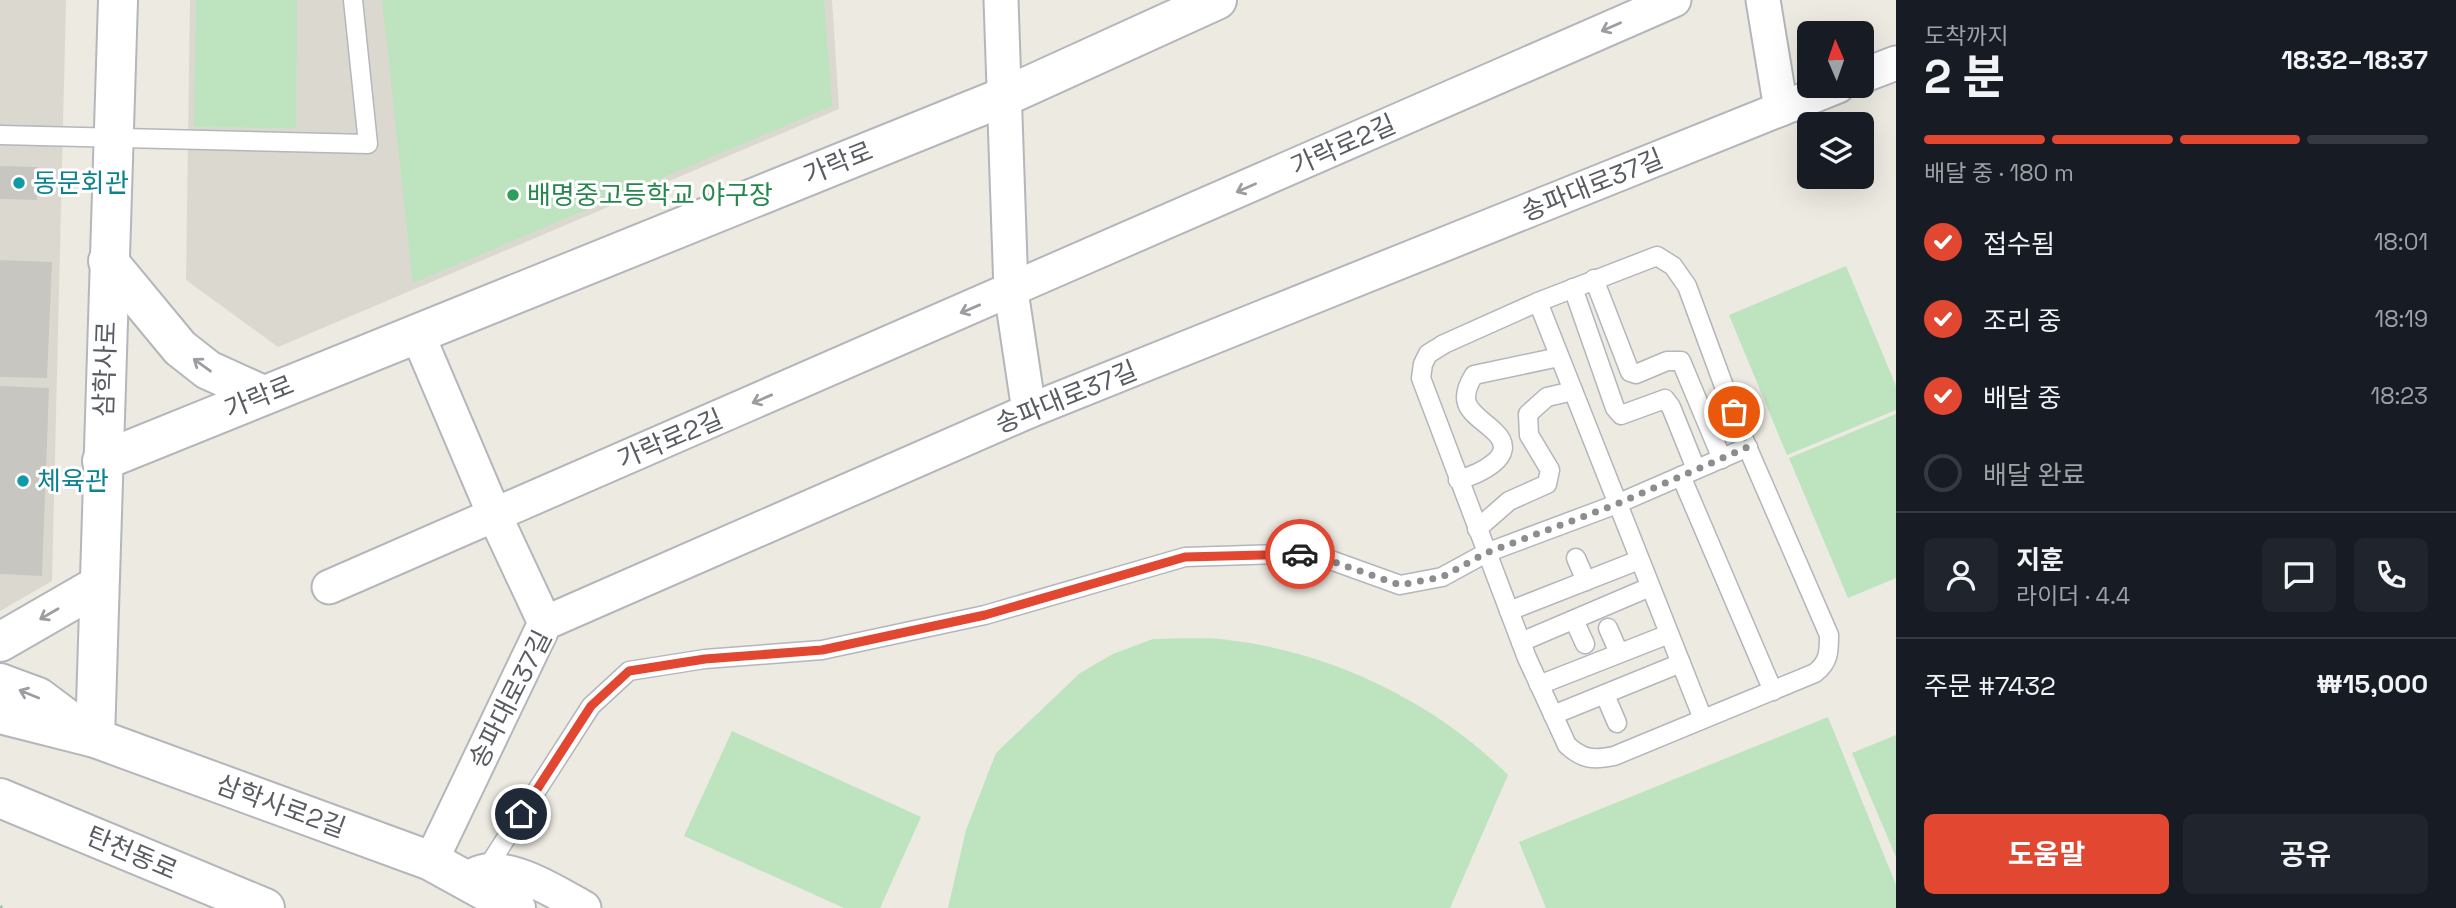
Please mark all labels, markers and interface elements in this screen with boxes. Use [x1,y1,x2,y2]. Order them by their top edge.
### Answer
north arrow [1797,21,1874,98]
map controls [1797,21,1874,189]
text: 도착까지 [1924,21,2009,51]
one-way arrow [1601,22,1623,35]
text: 18:32–18:37 [2281,43,2428,77]
text: 2 분 [1924,48,2005,106]
street label: 가락로2길 [1285,107,1401,183]
button: layers [1797,112,1874,189]
street label: 가락로 [798,134,878,192]
street label: 송파대로37길 [1516,141,1668,229]
text: 배달 중 · 180 m [1924,158,2074,188]
place label: 동문회관 [33,166,129,200]
marker: 동문회관 [11,175,27,191]
place label: 배명중고등학교 야구장 [527,178,773,212]
one-way arrow [1236,182,1257,195]
marker: 배명중고등학교 야구장 [505,187,521,203]
icon: check [1924,223,1962,261]
text: 접수됨 [1983,227,2055,261]
text: 18:01 [2374,227,2428,257]
icon: check [1924,300,1962,338]
one-way arrow [960,303,982,316]
text: 조리 중 [1983,304,2061,338]
text: 18:19 [2375,304,2428,334]
street label: 삼학사로 [86,321,124,417]
street label: 송파대로37길 [990,353,1142,441]
one-way arrow [193,358,212,372]
street label: 가락로 [219,368,299,426]
icon: check [1924,377,1962,415]
text: 배달 중 [1983,381,2061,415]
text: 18:23 [2371,381,2428,411]
pin [1704,382,1764,442]
one-way arrow [751,393,773,406]
icon: bag [1715,393,1753,431]
street label: 가락로2길 [612,402,728,476]
text: 배달 완료 [1983,458,2085,492]
place label: 체육관 [37,464,109,498]
marker: 체육관 [15,473,31,489]
courier [1265,519,1335,589]
icon: car [1281,535,1319,573]
button: person [1924,538,1998,612]
button: chat [2262,538,2336,612]
button: phone [2354,538,2428,612]
text: 지훈 [2016,543,2064,577]
text: 라이더 · 4.4 [2016,581,2130,611]
one-way arrow [40,607,60,621]
street label: 송파대로37길 [461,624,559,774]
text: ₩15,000 [2316,667,2428,701]
text: 주문 #7432 [1924,669,2056,703]
one-way arrow [18,687,40,700]
street label: 삼학사로2길 [212,767,350,845]
pin [491,784,551,844]
icon: home [502,795,540,833]
button: 도움말 [1924,814,2169,894]
button: 공유 [2183,814,2428,894]
street label: 탄천동로 [81,819,183,887]

